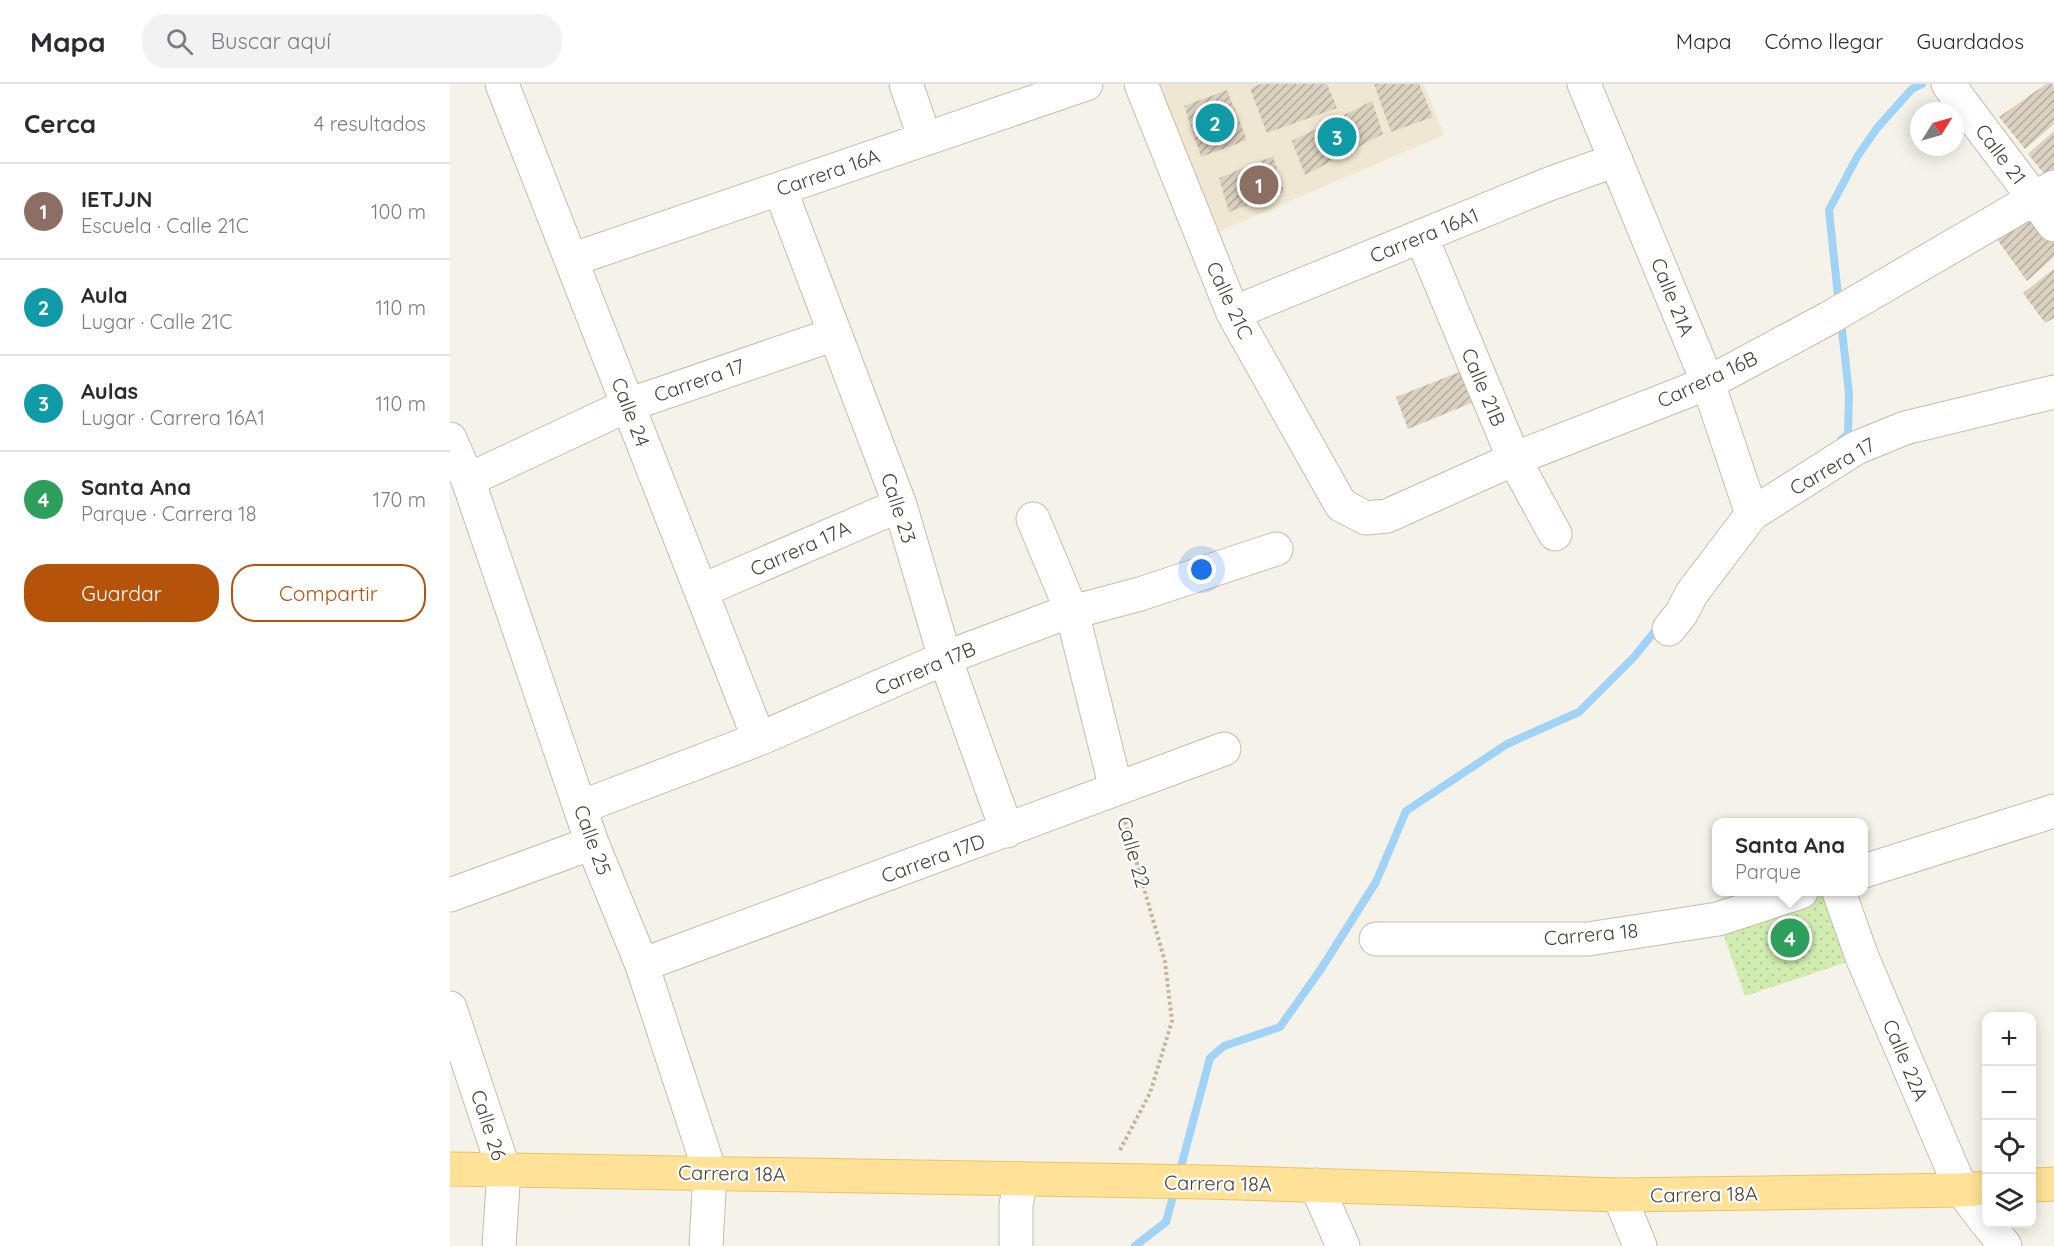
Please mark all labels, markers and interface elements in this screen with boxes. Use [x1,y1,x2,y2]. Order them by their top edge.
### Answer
search box [142,14,562,68]
text: Mapa [30,24,106,59]
icon: search [163,25,196,58]
text: Buscar aquí [211,27,331,55]
text: Mapa [1676,28,1731,54]
text: Cómo llegar [1764,28,1883,54]
text: Guardados [1916,28,2024,54]
pin: 2 [1196,100,1234,146]
north arrow [1910,102,1964,156]
text: Cerca [24,107,96,140]
text: 4 resultados [314,111,426,136]
pin: 3 [1318,115,1356,160]
street label: Calle 21 [1970,119,2032,189]
street label: Carrera 16A [773,143,883,201]
pin: 1 [1240,162,1278,208]
text: IETJJN [81,185,152,213]
text: 1 [40,199,47,224]
text: 100 m [371,199,426,224]
street label: Carrera 16A1 [1366,202,1482,268]
text: Escuela · Calle 21C [81,213,249,238]
street label: Calle 21A [1646,254,1700,340]
street label: Calle 21C [1201,257,1259,343]
text: Aula [81,281,128,309]
text: 2 [38,295,49,320]
text: 110 m [376,295,426,320]
text: Lugar · Calle 21C [81,309,232,334]
street label: Calle 21B [1456,344,1512,430]
street label: Carrera 16B [1653,345,1761,413]
street label: Carrera 17 [650,353,748,407]
street label: Calle 24 [606,374,656,450]
text: Aulas [81,377,138,405]
text: 3 [38,391,49,416]
text: 110 m [376,391,426,416]
text: Lugar · Carrera 16A1 [81,405,265,430]
street label: Carrera 17 [1785,432,1879,500]
street label: Calle 23 [876,470,922,546]
text: Santa Ana [81,473,191,501]
text: 4 [38,487,49,512]
text: 170 m [373,487,426,512]
text: Parque · Carrera 18 [81,501,257,526]
street label: Carrera 17A [746,515,854,581]
your location [1187,555,1216,584]
button: Guardar [24,564,219,622]
button: Compartir [231,564,426,622]
street label: Carrera 17B [871,636,979,700]
street label: Calle 25 [569,801,617,879]
street label: Calle 22 [1112,813,1156,891]
popup [1712,818,1868,896]
street label: Carrera 17D [878,828,988,888]
text: Santa Ana [1735,831,1845,859]
text: Parque [1735,859,1801,884]
pin: 4 [1770,916,1810,960]
street label: Carrera 18 [1543,917,1639,951]
map controls [1982,1012,2036,1228]
button: + [1982,1012,2036,1066]
street label: Calle 22A [1878,1016,1934,1105]
button: − [1982,1066,2036,1120]
street label: Calle 26 [466,1087,512,1164]
button: locate [1982,1120,2036,1174]
street label: Carrera 18A [678,1160,786,1186]
street label: Carrera 18A [1164,1170,1272,1196]
button: layers [1982,1174,2036,1228]
street label: Carrera 18A [1650,1181,1758,1207]

